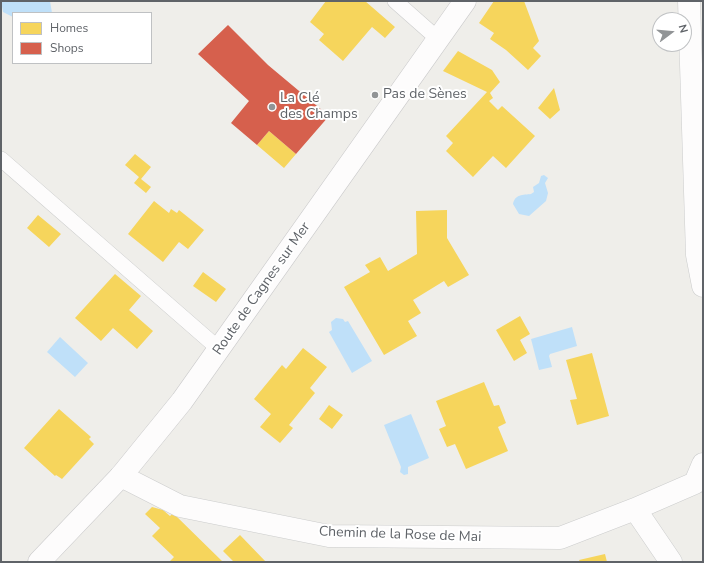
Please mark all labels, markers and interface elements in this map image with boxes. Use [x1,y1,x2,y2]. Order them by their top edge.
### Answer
legend [12,12,152,64]
north arrow [652,12,692,52]
text: Homes [50,20,88,36]
text: N [675,23,691,35]
text: Shops [50,40,84,56]
place label: Pas de Sènes [383,87,467,103]
marker: Pas de Sènes [370,90,380,100]
place label: La Clé des Champs [280,91,358,124]
marker: La Clé des Champs [267,102,277,112]
street label: Route de Cagnes sur Mer [210,219,314,359]
street label: Chemin de la Rose de Mai [318,524,482,546]

